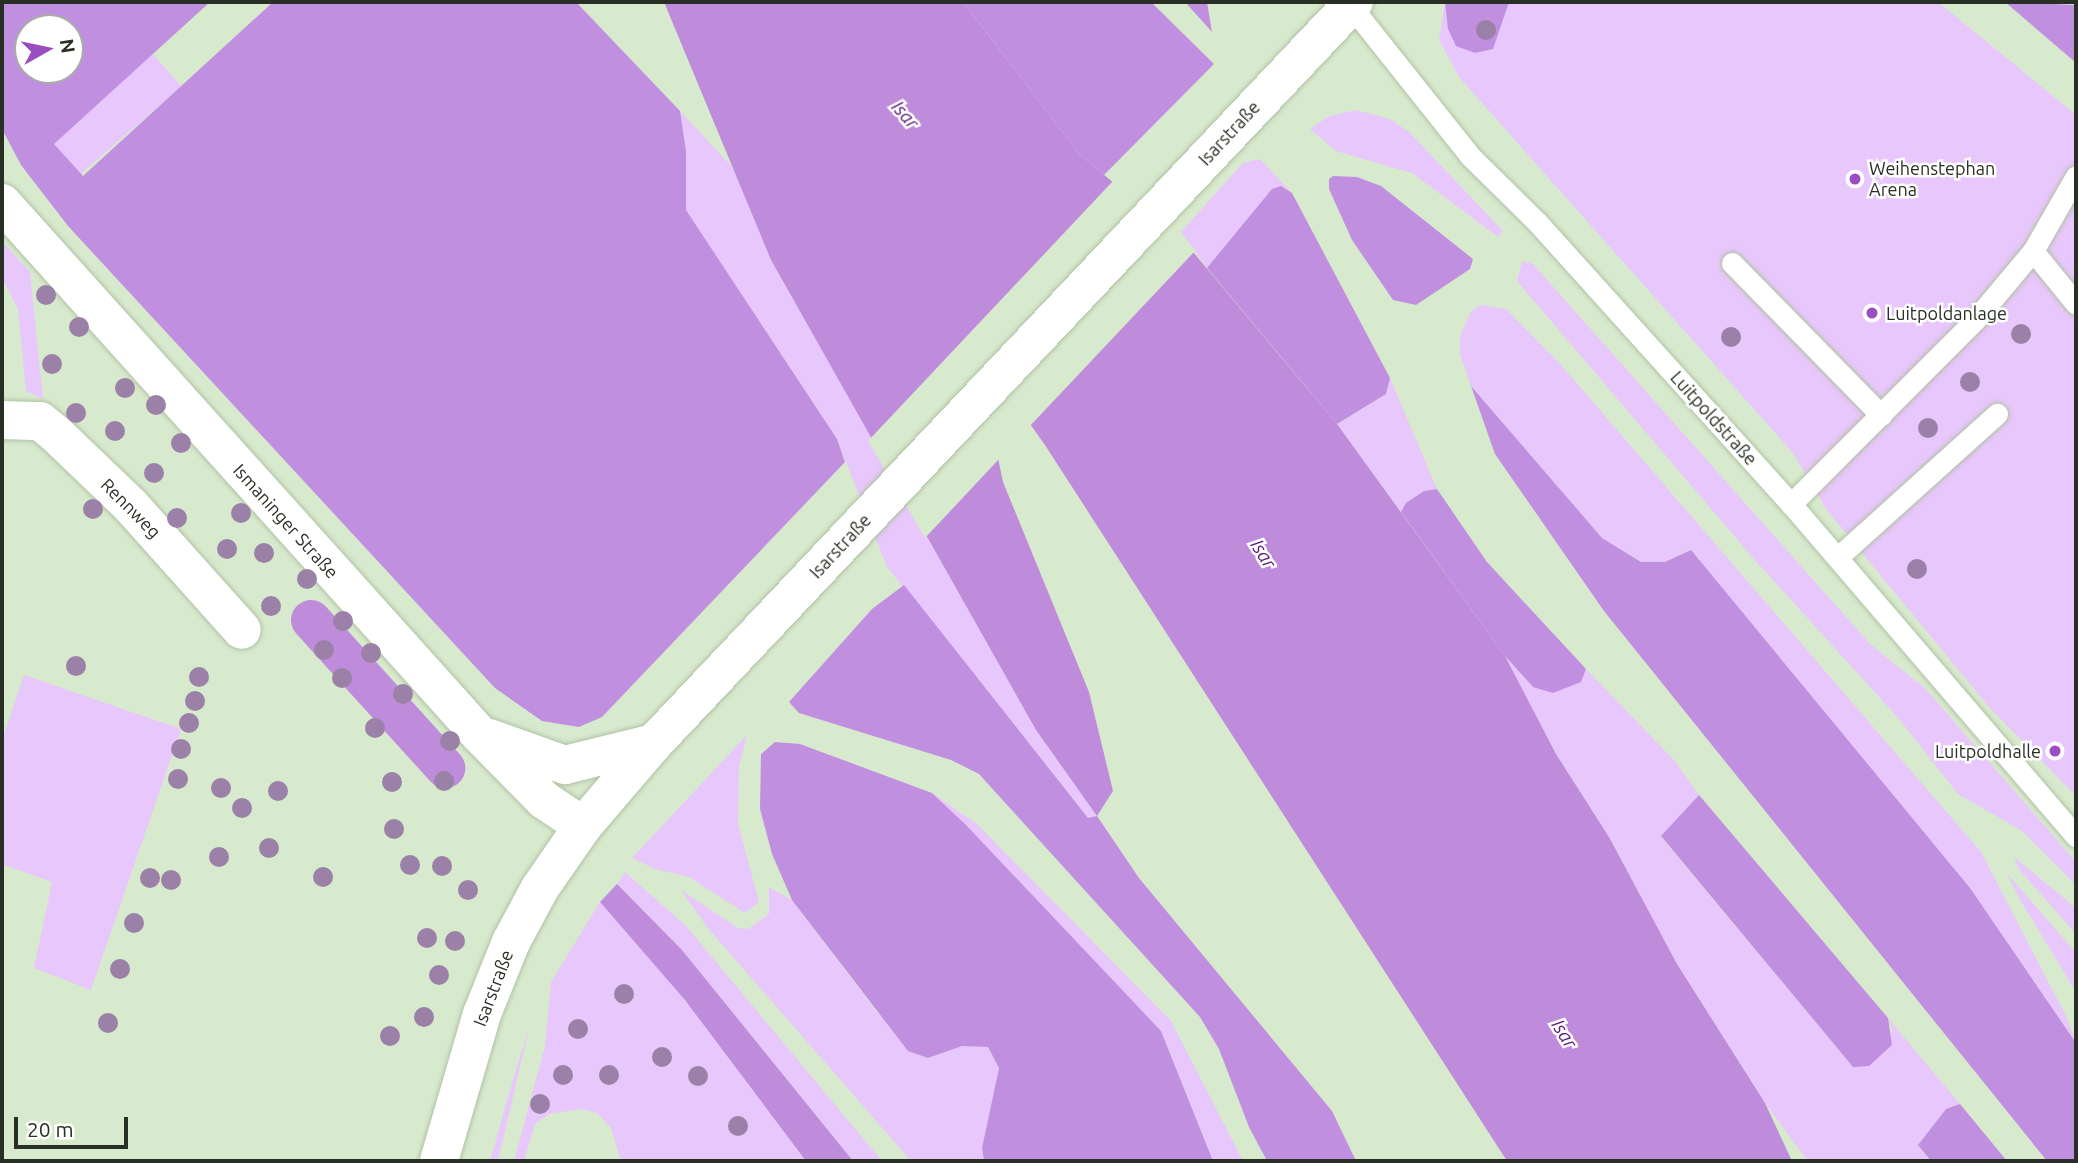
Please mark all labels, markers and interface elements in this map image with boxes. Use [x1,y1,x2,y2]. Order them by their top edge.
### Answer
north arrow [14,14,84,84]
text: N [56,37,80,55]
water label: Isar [886,96,924,134]
street label: Isarstraße [1194,96,1264,170]
place label: Weihenstephan Arena [1869,158,1995,200]
marker: Weihenstephan Arena [1847,171,1863,187]
place label: Luitpoldanlage [1886,302,2007,324]
marker: Luitpoldanlage [1864,305,1880,321]
street label: Luitpoldstraße [1666,367,1762,469]
street label: Ismaninger Straße [229,459,343,583]
street label: Rennweg [97,474,165,542]
street label: Isarstraße [805,509,875,583]
water label: Isar [1245,535,1281,573]
place label: Luitpoldhalle [1935,740,2041,762]
marker: Luitpoldhalle [2047,743,2063,759]
street label: Isarstraße [469,947,517,1029]
water label: Isar [1546,1015,1582,1053]
scale bar [18,1104,131,1148]
text: 20 m [27,1117,74,1141]

